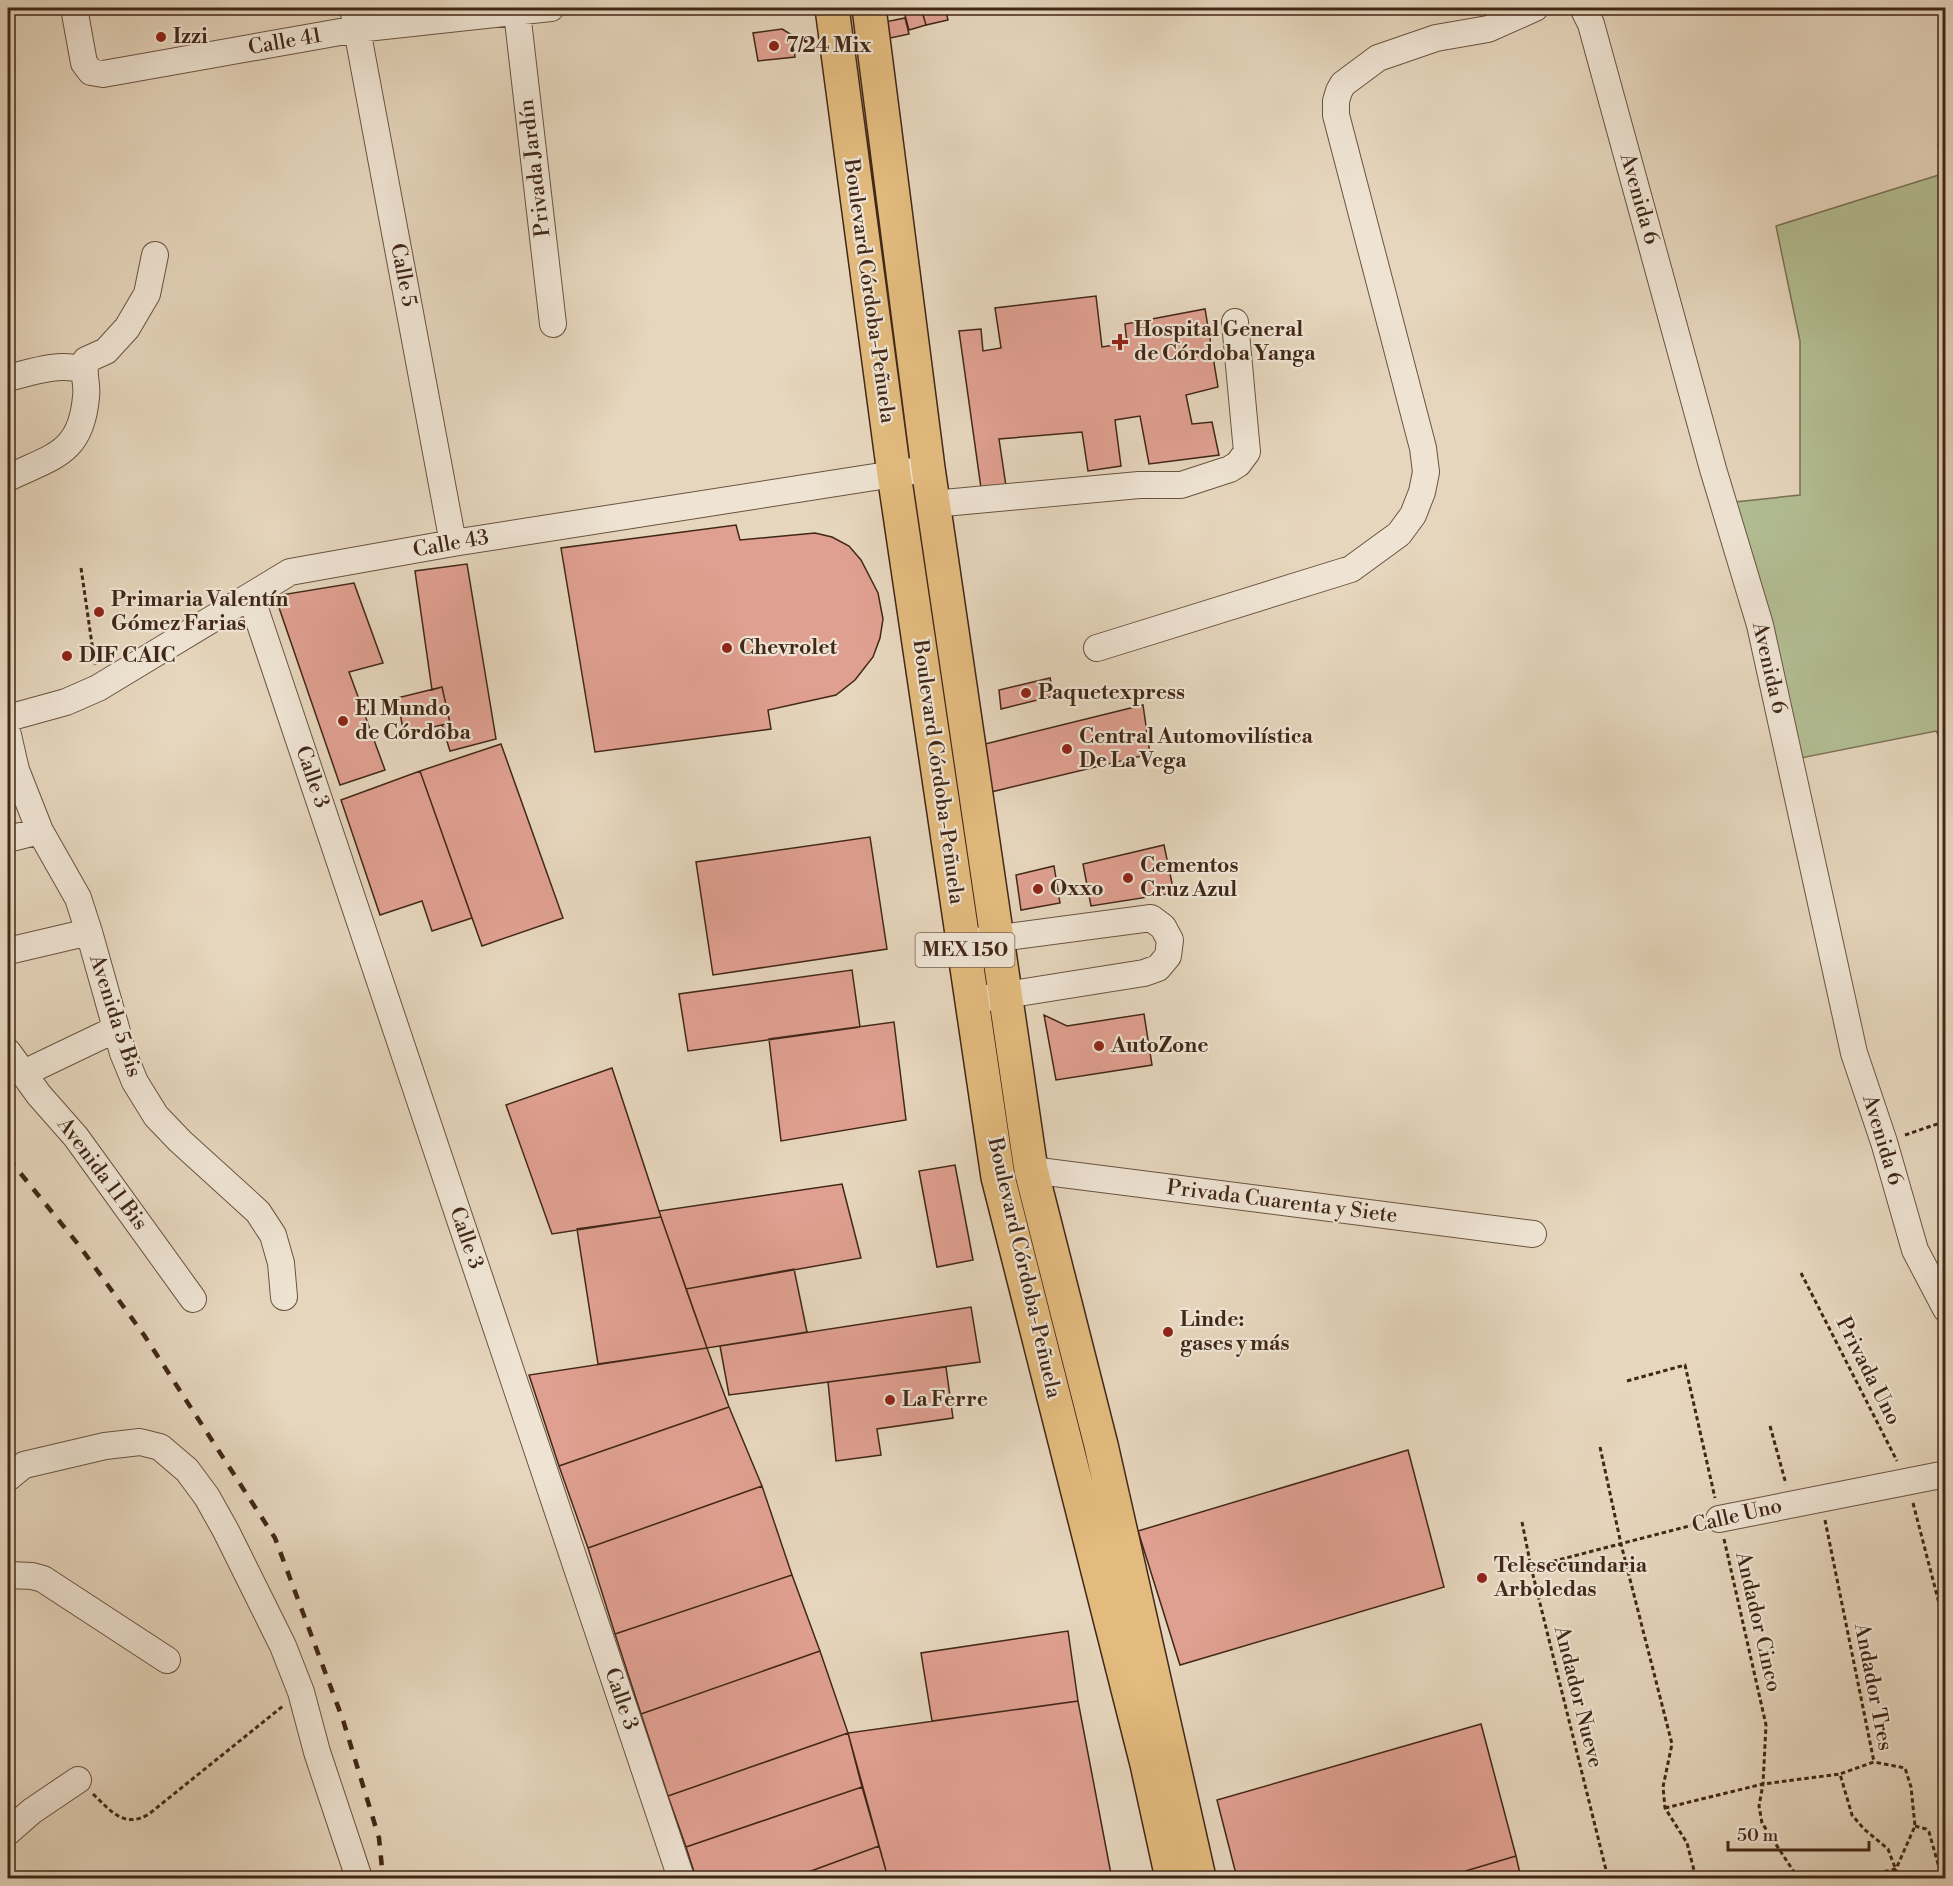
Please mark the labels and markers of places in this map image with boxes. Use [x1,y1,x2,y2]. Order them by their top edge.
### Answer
place label: Izzi [173,24,208,50]
marker: Izzi [154,30,168,44]
place label: 7/24 Mix [786,33,872,59]
marker: 7/24 Mix [767,39,781,53]
place label: Hospital General de Córdoba Yanga [1134,317,1316,367]
marker: Hospital General de Córdoba Yanga [1111,333,1129,351]
place label: Primaria Valentín Gómez Farias [111,587,289,637]
marker: Primaria Valentín Gómez Farias [92,605,106,619]
place label: Chevrolet [739,635,838,661]
marker: Chevrolet [720,641,734,655]
place label: DIF CAIC [79,643,175,669]
marker: DIF CAIC [60,649,74,663]
place label: Paquetexpress [1038,680,1185,706]
marker: Paquetexpress [1019,686,1033,700]
place label: El Mundo de Córdoba [355,696,472,746]
marker: El Mundo de Córdoba [336,714,350,728]
place label: Central Automovilística De La Vega [1079,724,1314,774]
marker: Central Automovilística De La Vega [1060,742,1074,756]
place label: Cementos Cruz Azul [1140,853,1238,903]
marker: Cementos Cruz Azul [1121,871,1135,885]
place label: Oxxo [1050,876,1104,902]
marker: Oxxo [1031,882,1045,896]
place label: AutoZone [1110,1033,1208,1059]
marker: AutoZone [1092,1039,1106,1053]
place label: Linde: gases y más [1180,1307,1290,1357]
marker: Linde: gases y más [1161,1325,1175,1339]
place label: La Ferre [902,1387,988,1413]
marker: La Ferre [883,1393,897,1407]
place label: Telesecundaria Arboledas [1493,1553,1648,1603]
marker: Telesecundaria Arboledas [1475,1571,1489,1585]

